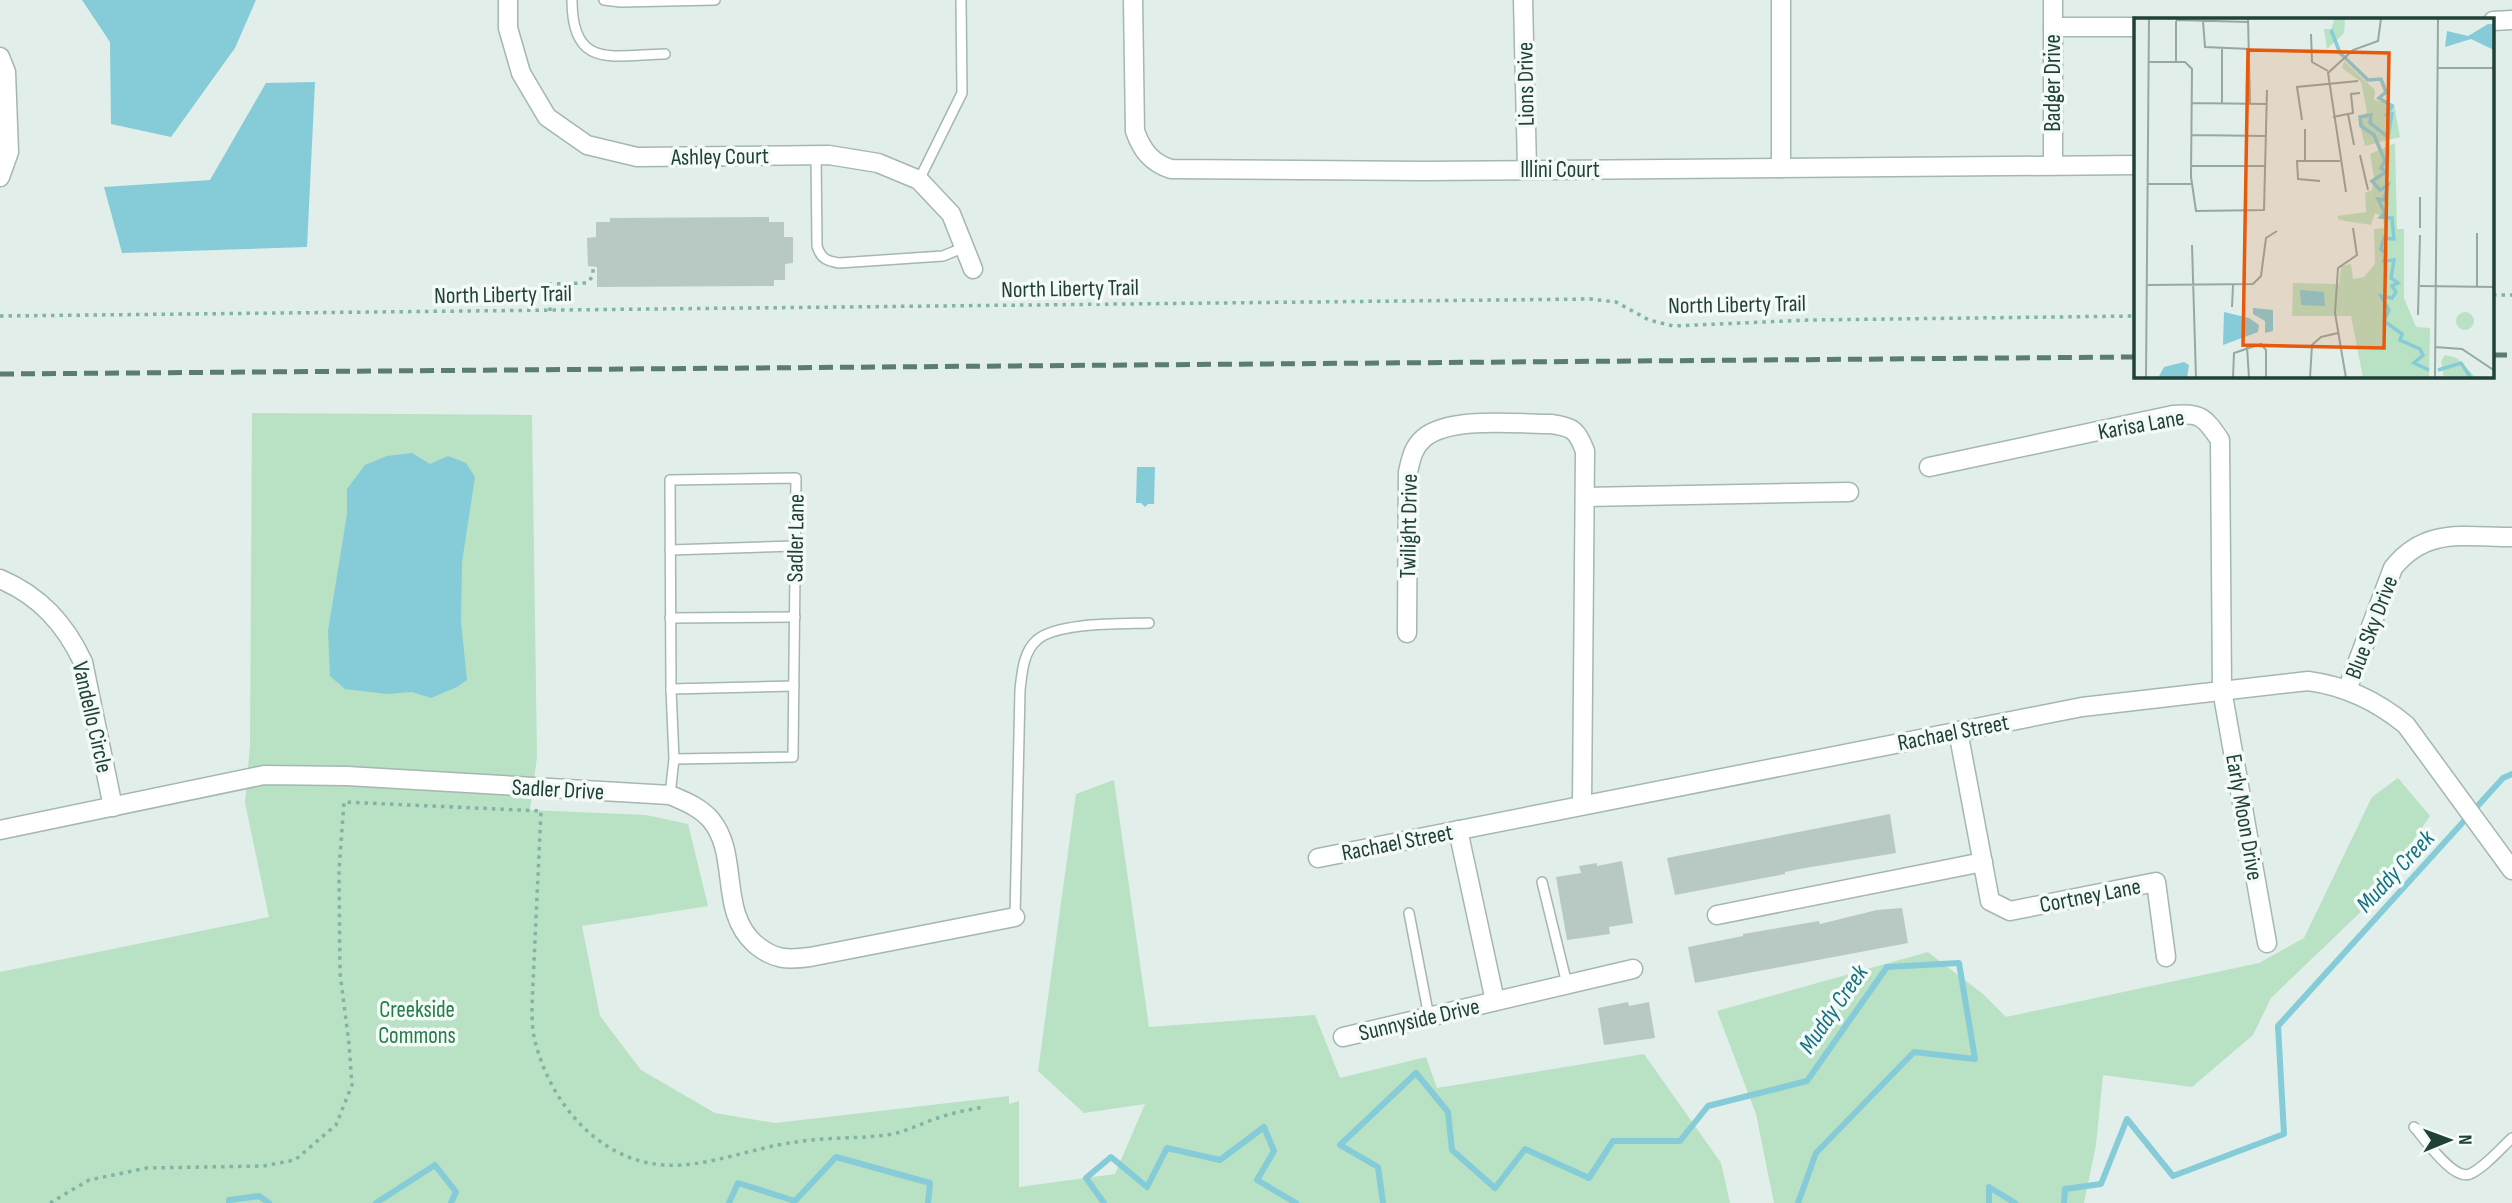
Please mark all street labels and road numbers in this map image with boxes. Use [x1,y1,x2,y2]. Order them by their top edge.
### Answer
street label: Badger Drive [2039,34,2067,132]
street label: Lions Drive [1511,42,1541,126]
street label: Ashley Court [670,142,769,172]
street label: Illini Court [1520,156,1600,184]
street label: North Liberty Trail [1001,274,1139,304]
street label: North Liberty Trail [434,280,572,310]
street label: North Liberty Trail [1668,290,1806,320]
street label: Karisa Lane [2096,404,2187,446]
street label: Twilight Drive [1394,474,1424,579]
street label: Sadler Lane [781,494,811,583]
street label: Blue Sky Drive [2339,572,2404,683]
street label: Vandello Circle [66,659,118,776]
street label: Rachael Street [1895,708,2011,757]
street label: Early Moon Drive [2219,752,2269,883]
street label: Sadler Drive [511,774,605,806]
street label: Rachael Street [1339,818,1455,867]
street label: Cortney Lane [2037,872,2143,919]
street label: Sunnyside Drive [1356,992,1482,1047]

